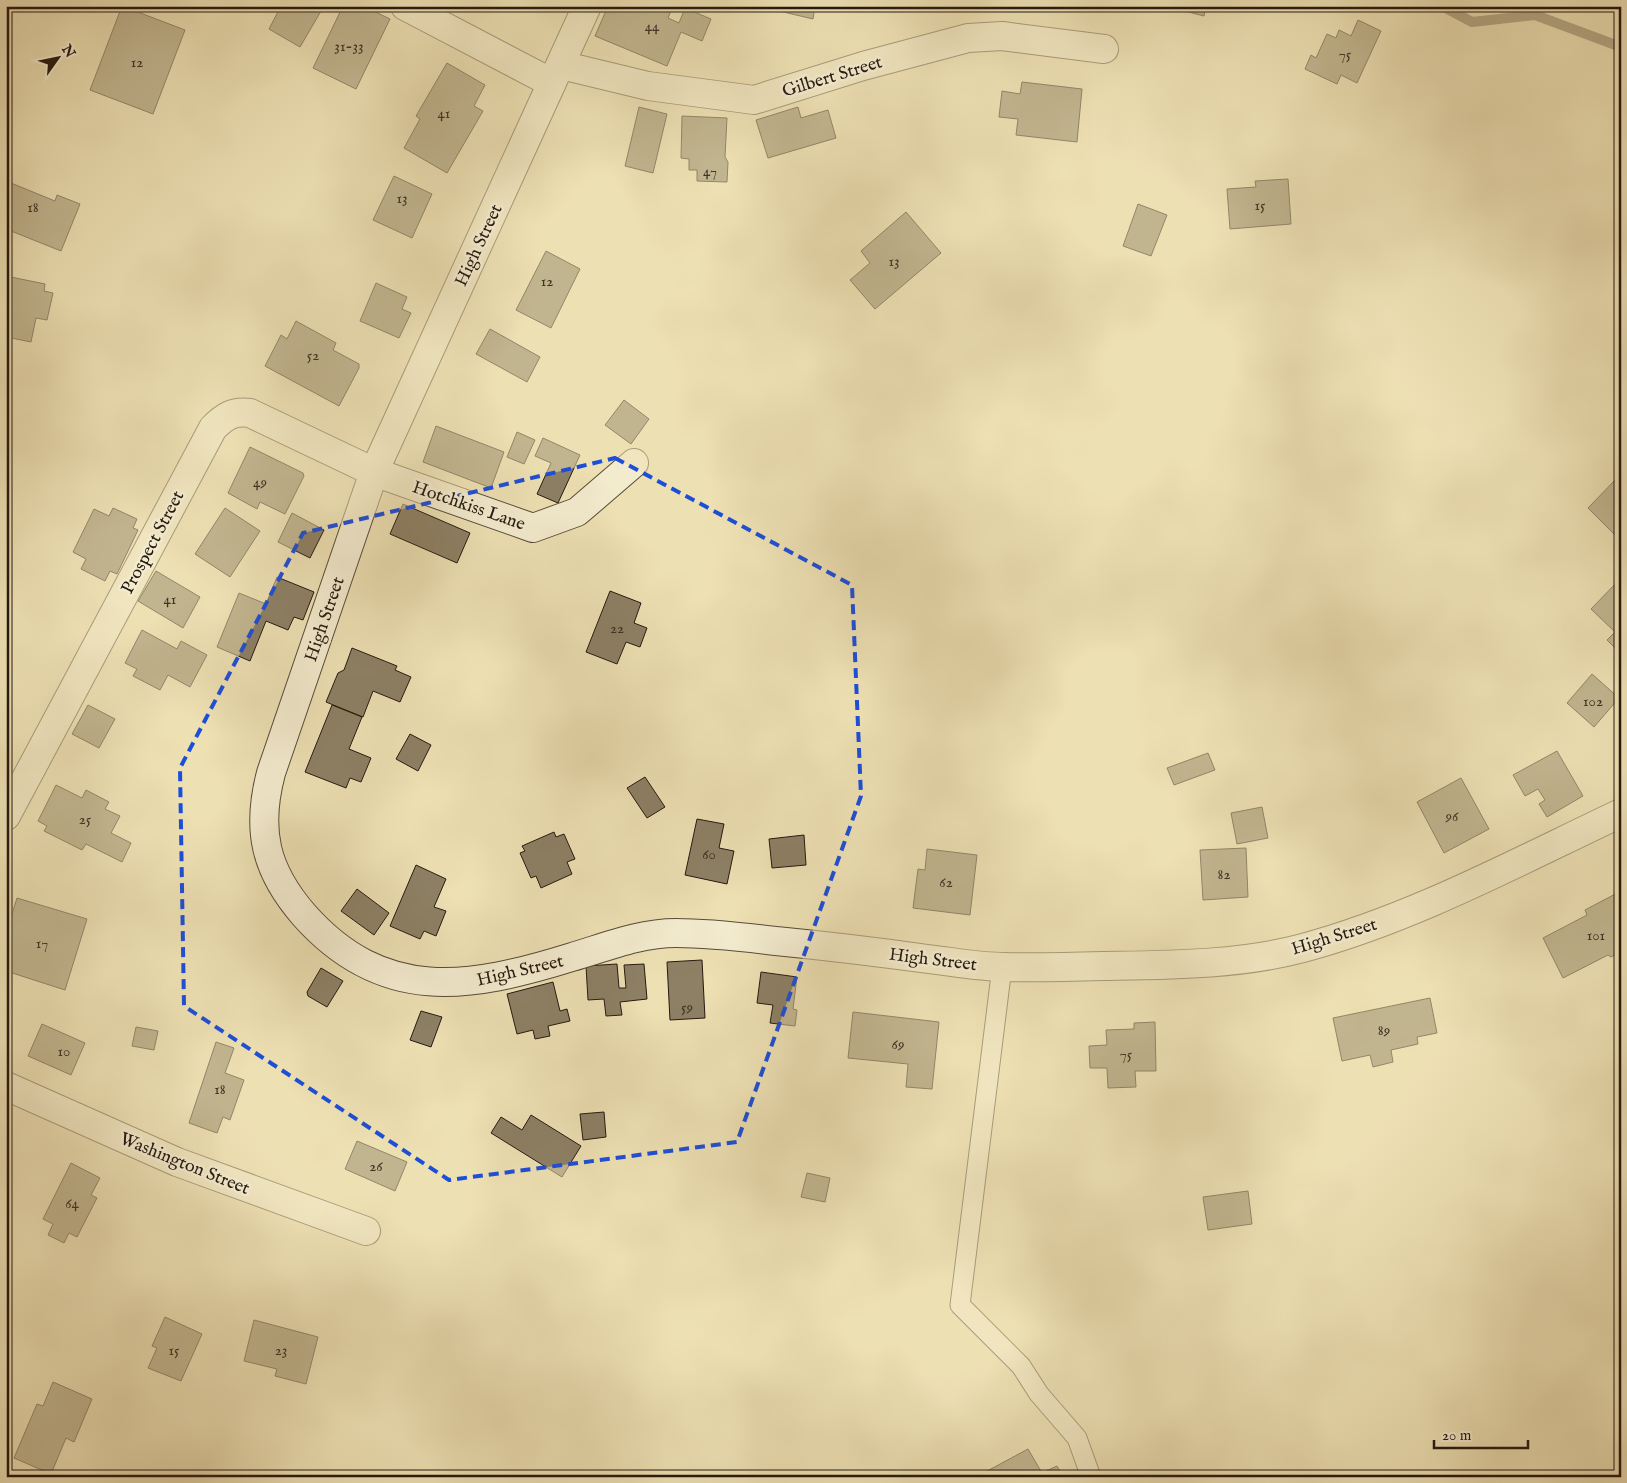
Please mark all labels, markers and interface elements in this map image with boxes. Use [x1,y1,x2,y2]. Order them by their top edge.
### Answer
house number: 44 [645,17,660,36]
north arrow [32,32,82,82]
house number: 31-33 [334,37,364,56]
text: N [57,41,79,61]
house number: 75 [1339,45,1352,64]
street label: Gilbert Street [780,51,885,104]
house number: 12 [131,53,143,72]
house number: 41 [438,104,450,123]
house number: 47 [703,162,717,181]
house number: 13 [396,189,408,208]
house number: 15 [1254,196,1266,215]
house number: 18 [27,198,39,217]
street label: High Street [450,201,508,290]
house number: 13 [888,252,900,271]
house number: 12 [541,272,553,291]
house number: 52 [307,346,319,365]
house number: 49 [253,473,267,492]
street label: Hotchkiss Lane [409,476,528,536]
street label: Prospect Street [116,487,190,598]
street label: High Street [300,574,351,665]
house number: 41 [164,590,176,609]
house number: 22 [610,619,624,638]
house number: 102 [1583,692,1603,711]
house number: 96 [1445,807,1459,826]
house number: 25 [79,810,92,829]
house number: 60 [702,845,716,864]
house number: 82 [1218,865,1230,884]
house number: 62 [939,873,953,892]
street label: High Street [1289,914,1380,961]
house number: 101 [1587,926,1605,945]
house number: 17 [36,934,48,953]
street label: High Street [888,944,978,977]
street label: High Street [475,950,566,993]
house number: 59 [681,998,693,1017]
house number: 89 [1378,1021,1390,1040]
house number: 69 [892,1035,904,1054]
house number: 10 [58,1042,70,1061]
house number: 75 [1120,1045,1133,1064]
house number: 18 [214,1080,226,1099]
street label: Washington Street [116,1128,253,1201]
house number: 26 [369,1157,383,1176]
house number: 64 [65,1194,79,1213]
house number: 15 [168,1341,180,1360]
house number: 23 [275,1341,287,1360]
scale bar [1434,1418,1528,1450]
text: 20 m [1442,1426,1472,1445]

